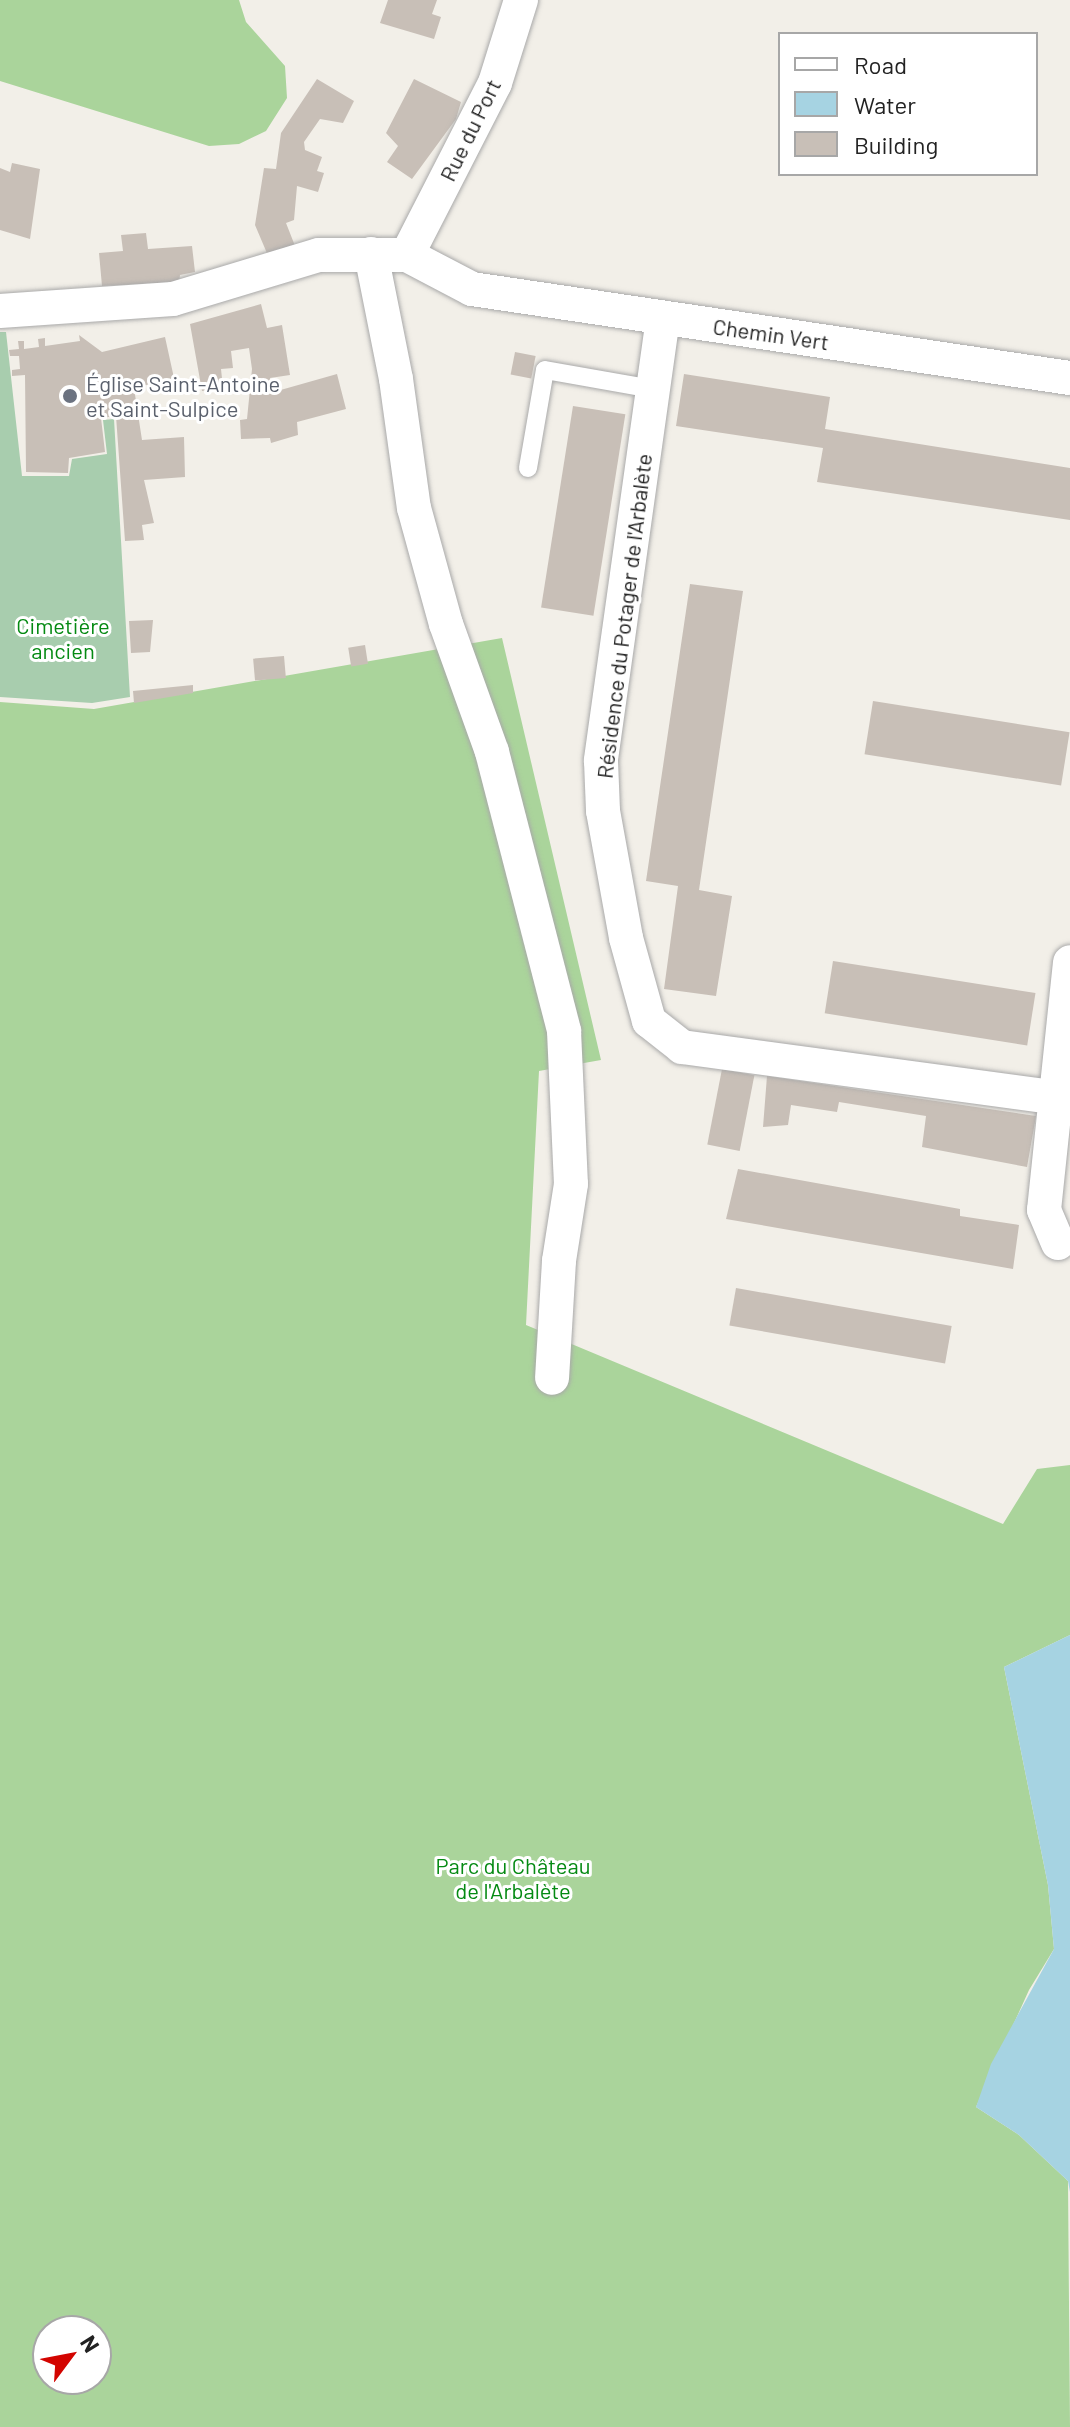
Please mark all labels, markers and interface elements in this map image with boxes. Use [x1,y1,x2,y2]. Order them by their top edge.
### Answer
legend [778,32,1038,176]
text: Road [854,50,907,79]
street label: Rue du Port [434,75,506,185]
text: Water [854,90,916,119]
text: Building [854,130,938,159]
street label: Chemin Vert [711,313,831,355]
place label: Église Saint-Antoine et Saint-Sulpice [86,370,280,422]
marker: Église Saint-Antoine et Saint-Sulpice [61,387,79,405]
street label: Résidence du Potager de l'Arbalète [591,452,657,780]
park label: Cimetière ancien [16,612,110,664]
park label: Parc du Château de l'Arbalète [436,1852,590,1904]
north arrow [32,2315,112,2395]
text: N [76,2330,106,2356]

